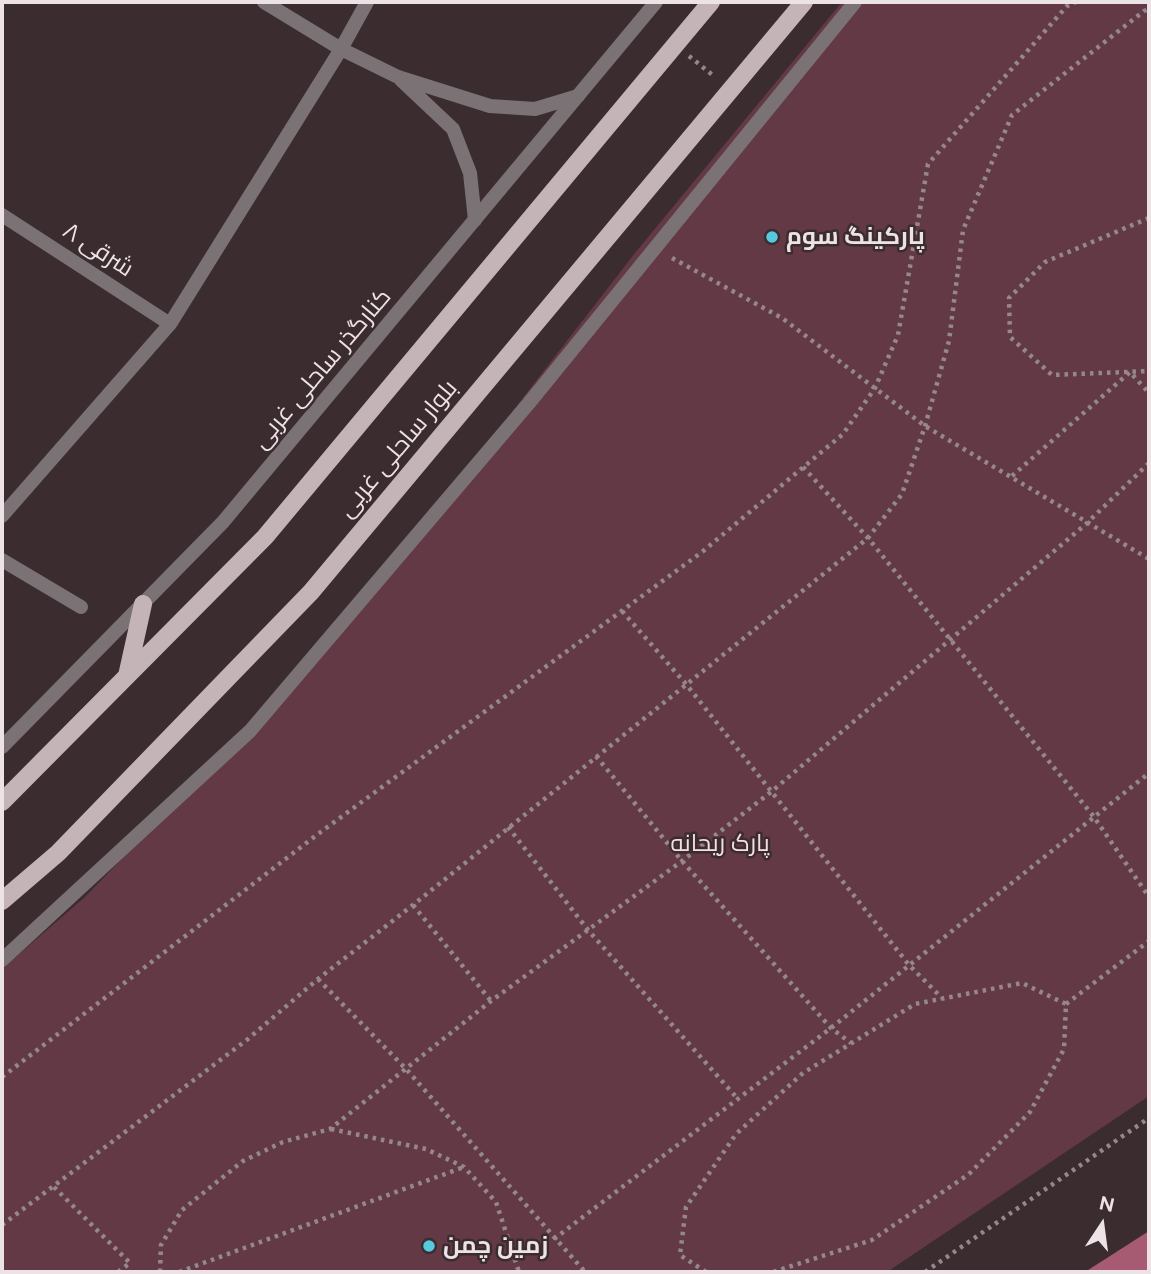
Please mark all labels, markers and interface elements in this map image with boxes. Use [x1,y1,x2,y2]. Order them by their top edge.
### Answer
street label: ۸ شرقی [57,217,139,283]
place label: پارکینگ سوم [786,223,925,251]
marker: پارکینگ سوم [764,229,780,245]
street label: کنارگذر ساحلی غربی [247,283,397,455]
street label: بلوار ساحلی غربی [332,375,464,523]
park label: پارک ریحانه [670,830,770,858]
north arrow [1067,1190,1137,1260]
text: N [1097,1191,1117,1217]
place label: زمین چمن [443,1232,548,1260]
marker: زمین چمن [421,1238,437,1254]

